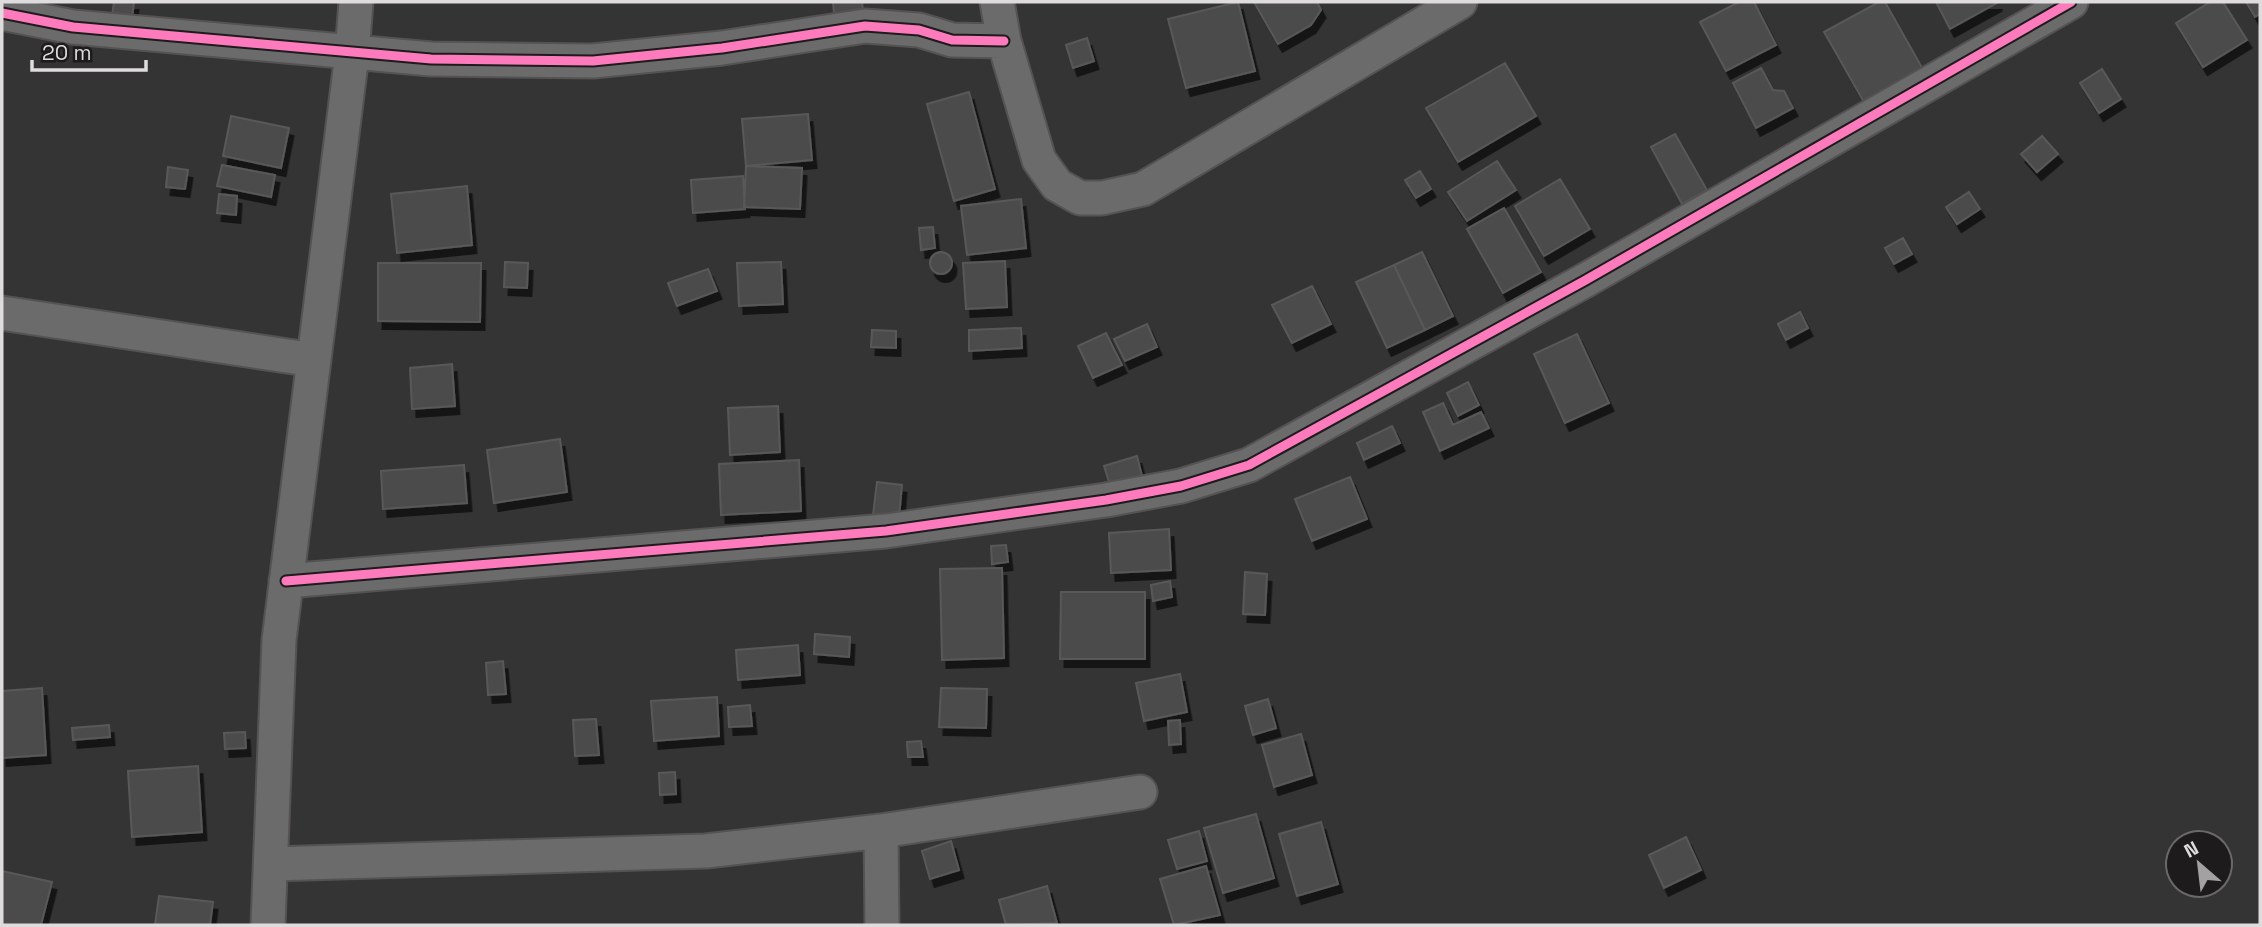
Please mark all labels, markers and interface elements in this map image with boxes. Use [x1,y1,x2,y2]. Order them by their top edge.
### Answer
scale bar [32,28,145,72]
text: 20 m [42,39,92,66]
north arrow [2164,829,2234,899]
text: N [2180,835,2203,863]

